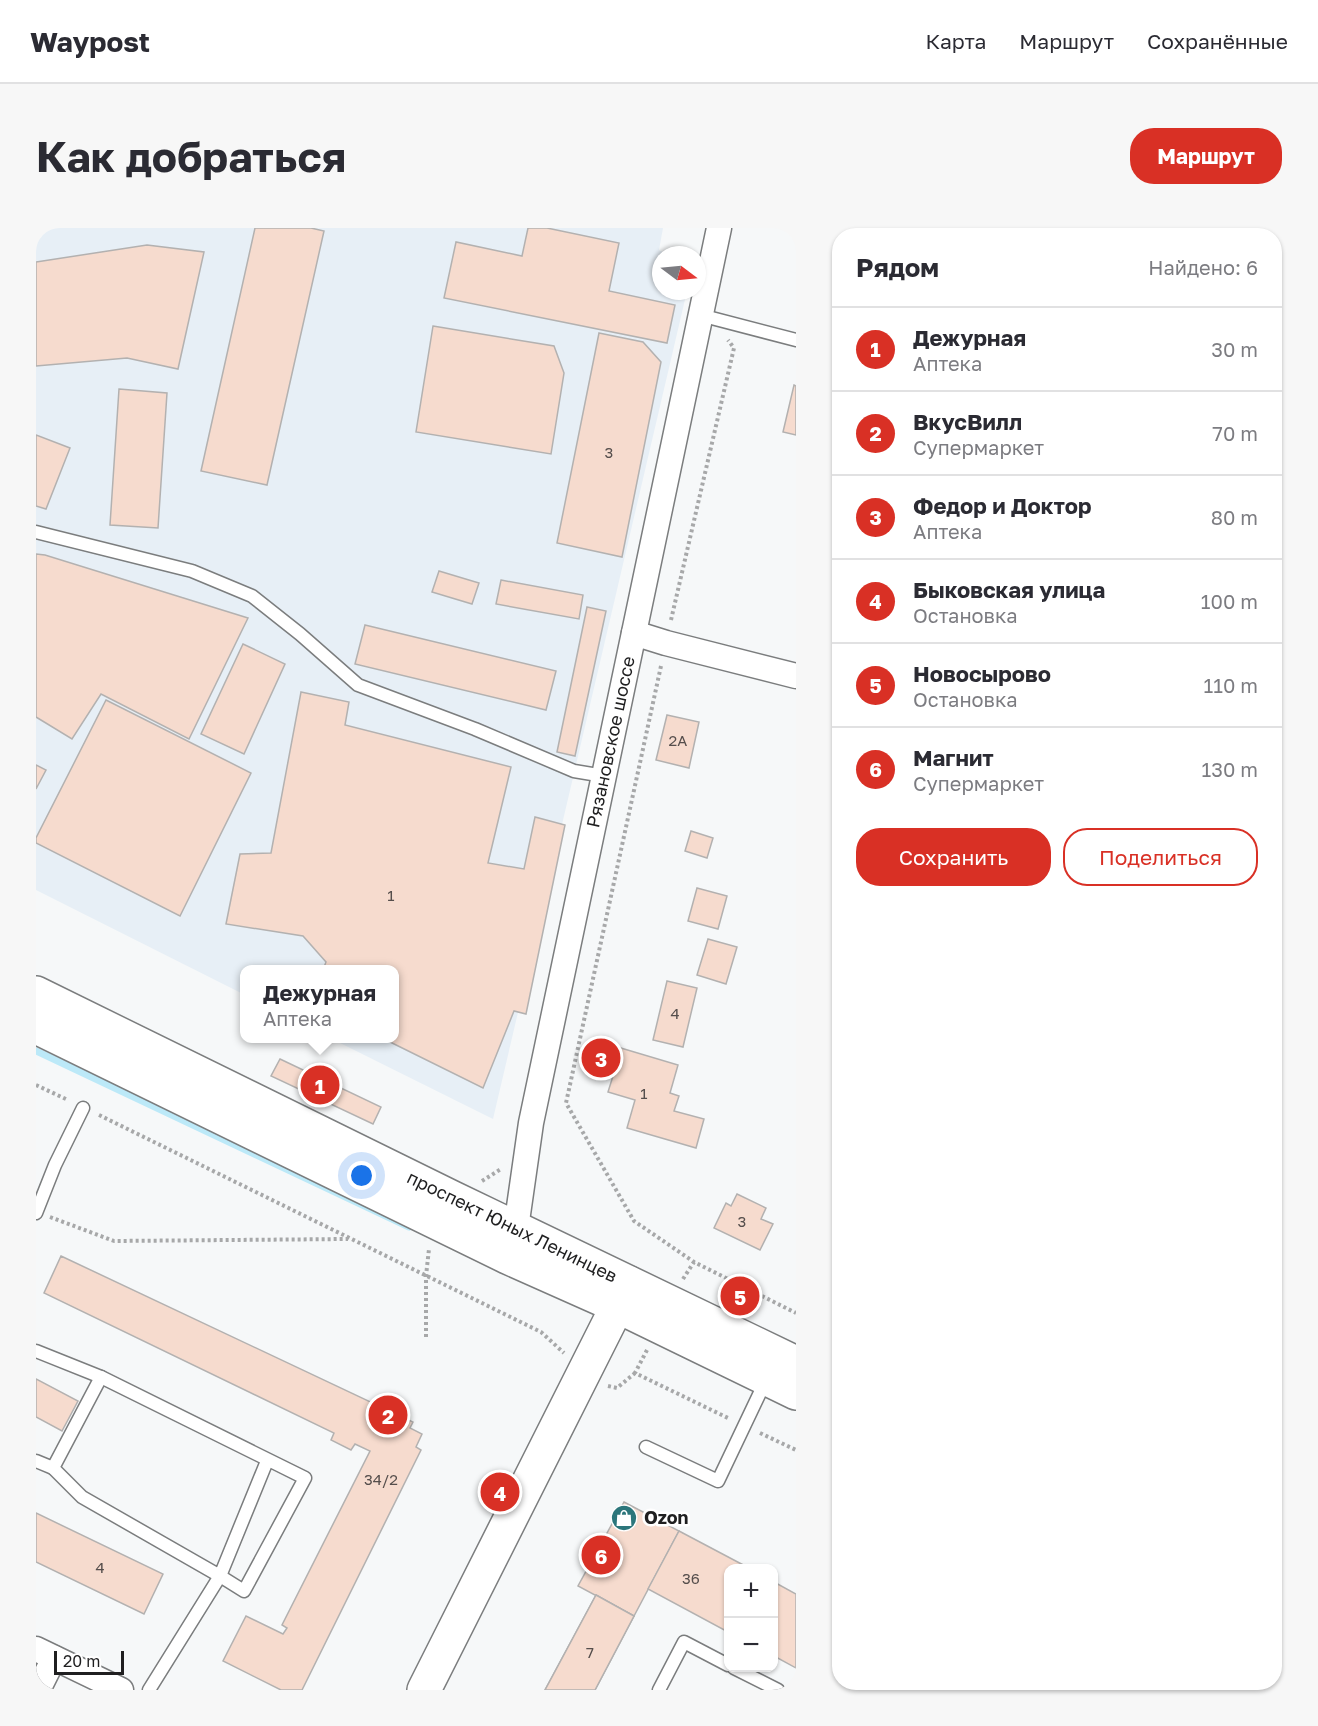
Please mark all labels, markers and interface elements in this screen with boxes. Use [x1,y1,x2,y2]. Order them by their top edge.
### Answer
text: Waypost [30,25,150,58]
text: Карта [925,28,986,54]
text: Маршрут [1019,28,1114,54]
text: Сохранённые [1147,28,1288,54]
button: Маршрут [1130,128,1282,184]
text: Как добраться [36,131,346,181]
north arrow [652,246,706,300]
text: Рядом [856,252,939,283]
text: Найдено: 6 [1148,255,1258,279]
text: Дежурная [913,324,1026,351]
text: 1 [870,337,881,361]
text: 30 m [1211,337,1258,361]
text: Аптека [913,351,982,375]
text: ВкусВилл [913,408,1022,435]
text: 2 [869,421,882,445]
text: 70 m [1212,421,1258,445]
text: Супермаркет [913,435,1044,459]
house number: 3 [605,443,613,461]
text: Федор и Доктор [913,492,1092,519]
text: 3 [869,505,882,529]
text: 80 m [1211,505,1258,529]
text: Аптека [913,519,982,543]
text: Быковская улица [913,576,1105,603]
text: 4 [869,589,882,613]
text: 100 m [1201,589,1258,613]
text: Остановка [913,603,1018,627]
street label: Рязановское шоссе [581,654,639,829]
text: Новосырово [913,660,1051,687]
text: 5 [869,673,882,697]
text: 110 m [1204,673,1258,697]
text: Остановка [913,687,1018,711]
house number: 2А [669,731,687,749]
text: Магнит [913,744,994,771]
text: 6 [869,757,882,781]
text: 130 m [1202,757,1258,781]
text: Супермаркет [913,771,1044,795]
button: Сохранить [856,828,1051,886]
button: Поделиться [1063,828,1258,886]
house number: 1 [387,886,395,904]
popup [240,965,399,1043]
text: Дежурная [263,979,376,1006]
house number: 4 [670,1004,680,1022]
text: Аптека [263,1006,332,1030]
pin: 3 [582,1036,620,1080]
pin: 1 [300,1062,340,1108]
house number: 1 [640,1084,648,1102]
your location [347,1161,376,1190]
street label: проспект Юных Ленинцев [404,1166,621,1287]
house number: 3 [738,1212,746,1230]
pin: 5 [720,1274,760,1318]
pin: 2 [368,1392,408,1438]
house number: 34/2 [364,1470,398,1488]
pin: 4 [480,1470,520,1514]
shop icon: Ozon [609,1503,639,1533]
place label: Ozon [644,1506,689,1528]
pin: 6 [582,1532,620,1578]
house number: 4 [95,1558,105,1576]
map controls [724,1564,778,1672]
button: + [724,1564,778,1618]
house number: 36 [682,1569,700,1587]
button: − [724,1618,778,1672]
house number: 7 [586,1643,594,1661]
scale bar [54,1648,124,1676]
text: 20 m [63,1651,100,1671]

